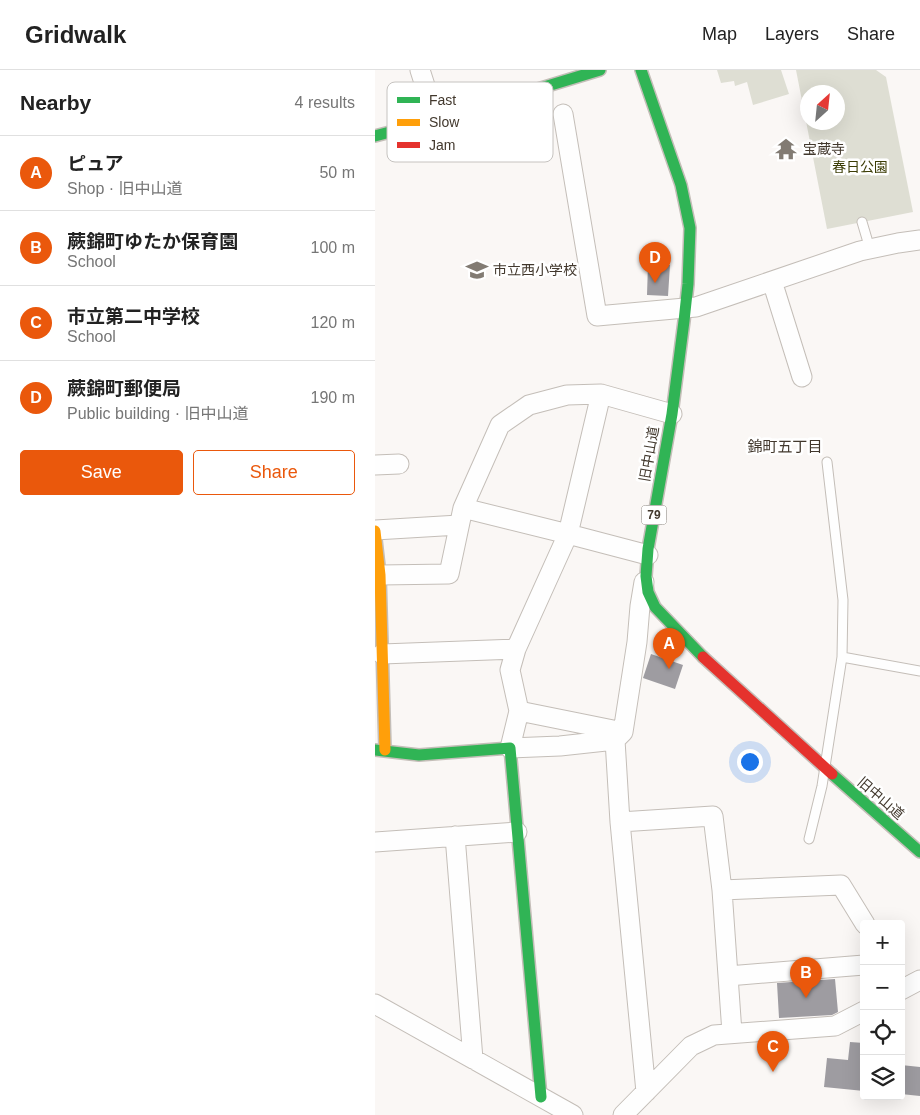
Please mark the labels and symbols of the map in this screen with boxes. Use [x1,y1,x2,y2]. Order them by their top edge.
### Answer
legend [387,82,553,162]
north arrow [800,85,845,130]
text: Fast [429,92,456,108]
text: Slow [429,114,460,130]
temple icon: 宝蔵寺 [773,136,799,162]
text: Jam [429,137,455,153]
place label: 宝蔵寺 [803,141,845,157]
park label: 春日公園 [832,159,888,175]
pin: D [639,242,671,283]
school or university icon: 市立西小学校 [464,257,490,283]
place label: 市立西小学校 [493,262,577,278]
street label: 旧中山道 [636,425,662,483]
district label: 錦町五丁目 [747,438,823,455]
road number: 79 [641,506,667,524]
pin: A [653,628,685,669]
your location [737,749,763,775]
street label: 旧中山道 [855,774,907,822]
pin: B [790,957,822,998]
pin: C [757,1031,789,1072]

